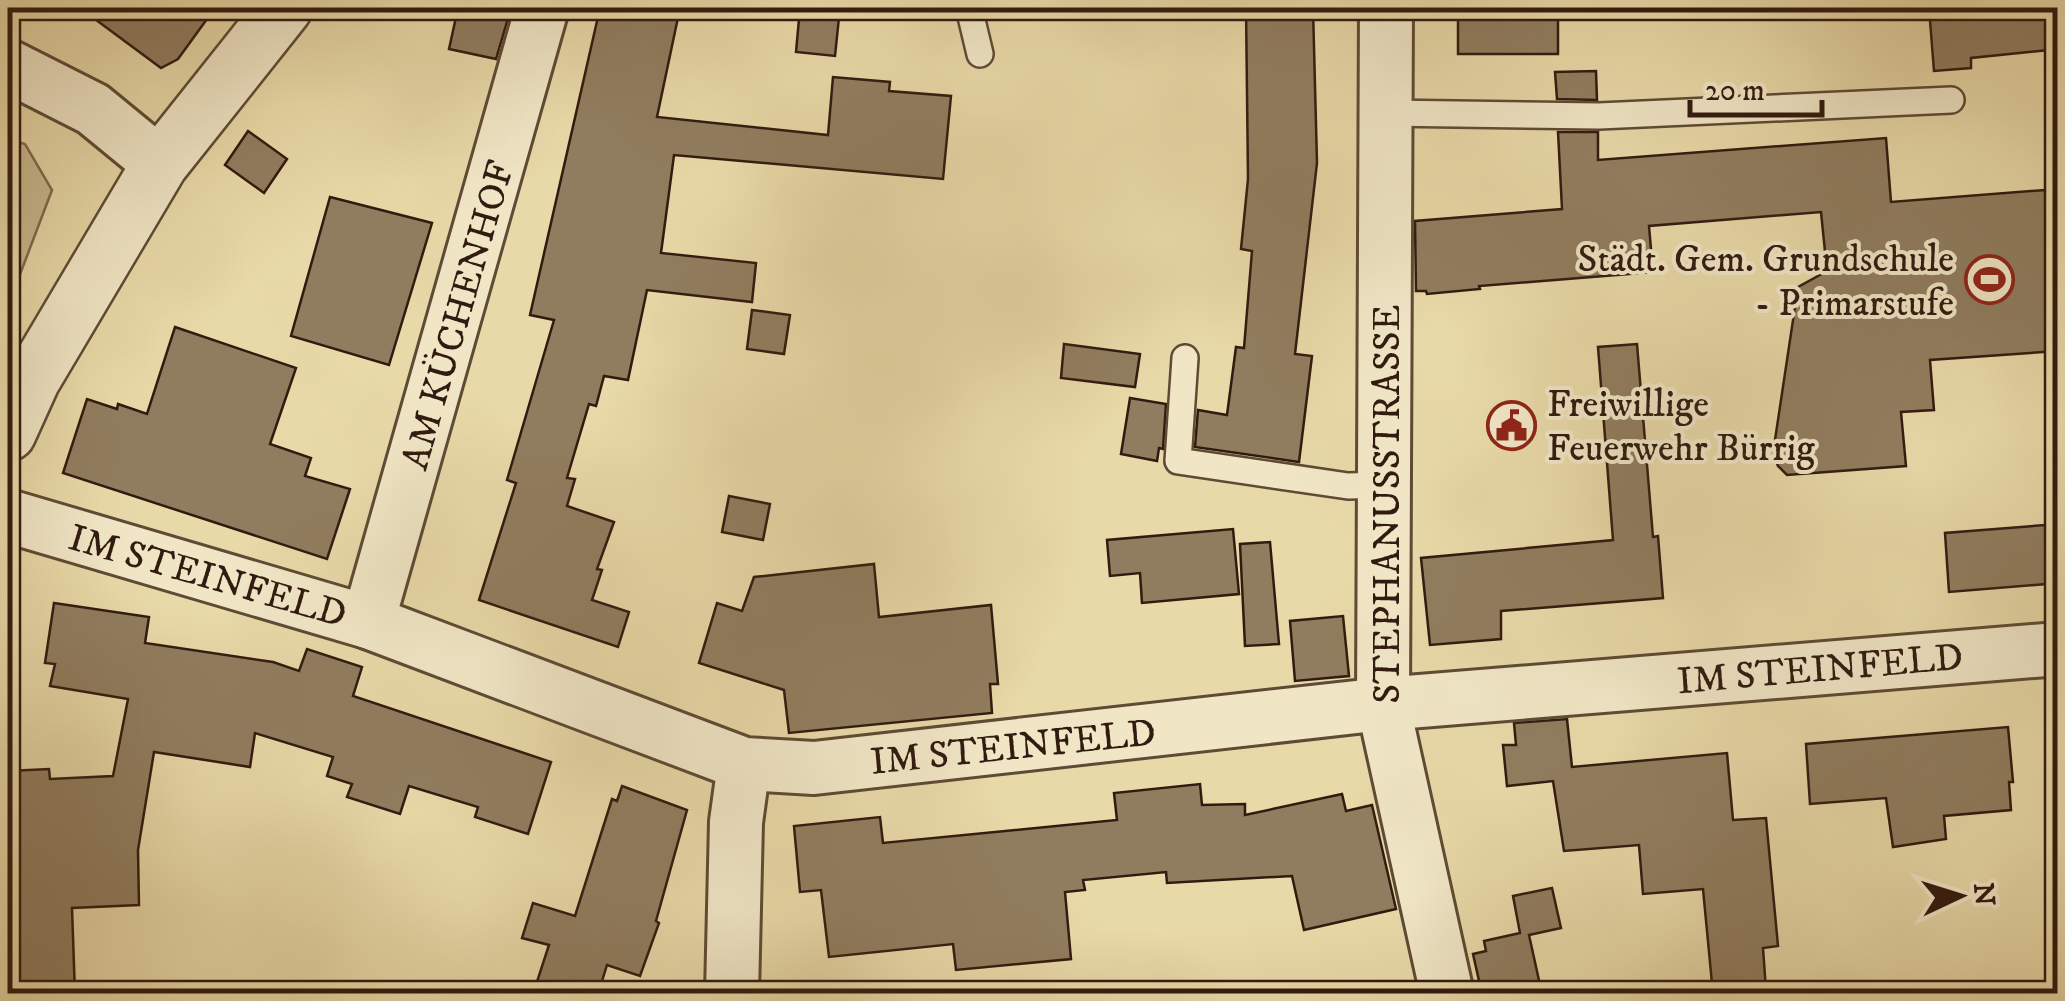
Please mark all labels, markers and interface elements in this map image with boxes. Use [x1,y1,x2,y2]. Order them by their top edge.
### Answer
scale bar [1690,55,1822,117]
text: 20 m [1705,73,1765,110]
street label: AM KÜCHENHOF [392,156,526,475]
place label: Städt. Gem. Grundschule - Primarstufe [1578,236,1954,328]
sports icon: Städt. Gem. Grundschule - Primarstufe [1963,254,2015,306]
street label: STEPHANUSSTRASSE [1364,304,1412,704]
place label: Freiwillige Feuerwehr Bürrig [1547,381,1815,473]
public building icon: Freiwillige Feuerwehr Bürrig [1486,399,1538,451]
street label: IM STEINFELD [63,514,352,640]
street label: IM STEINFELD [1675,634,1965,706]
street label: IM STEINFELD [868,709,1158,787]
north arrow [1910,846,2010,946]
text: N [1965,882,2002,907]

